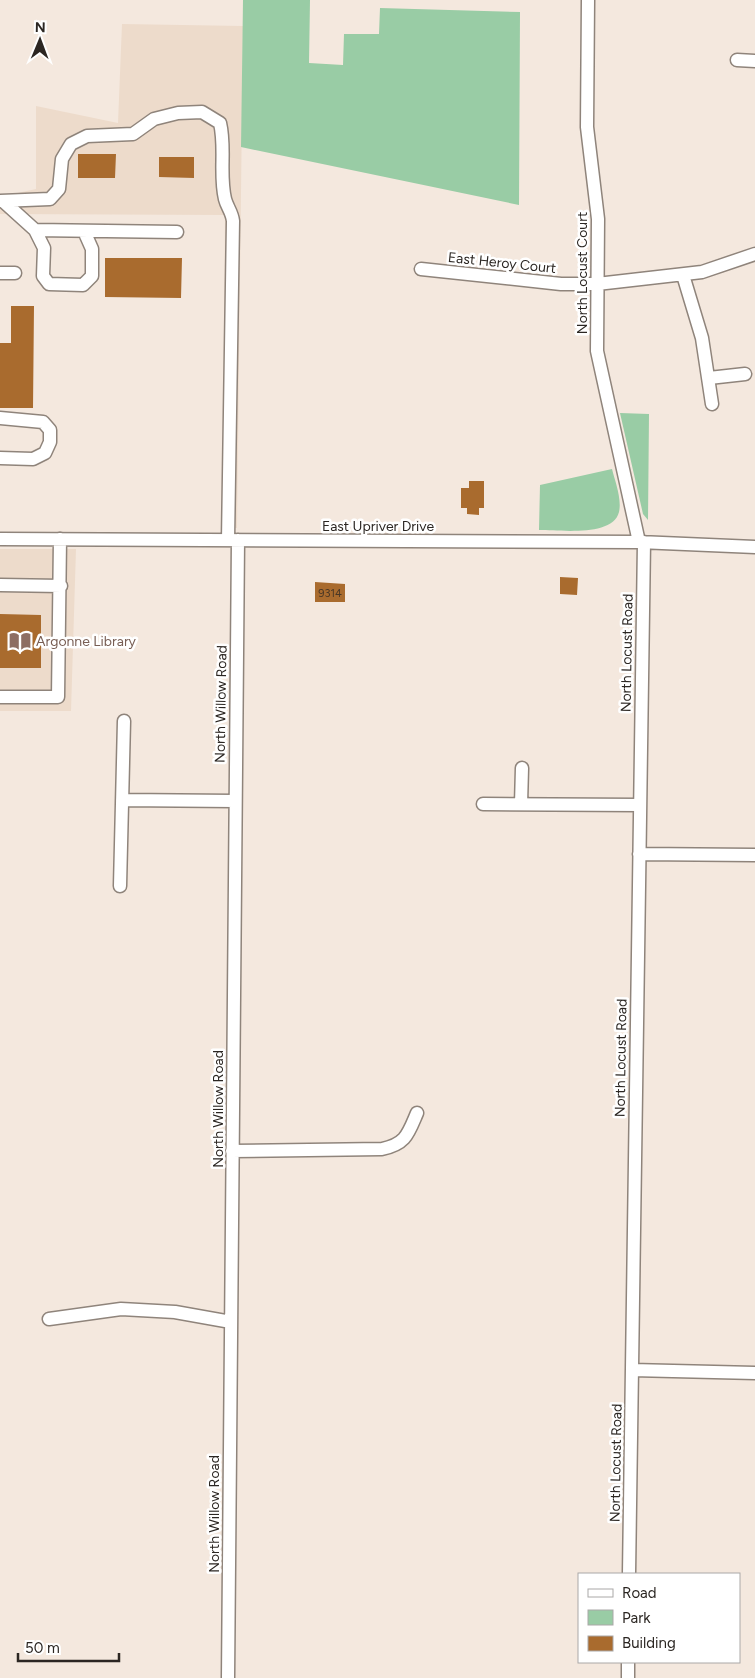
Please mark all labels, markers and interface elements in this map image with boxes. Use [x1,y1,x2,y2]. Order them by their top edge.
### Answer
north arrow [15,15,65,65]
text: N [35,19,46,36]
street label: North Locust Court [574,212,591,334]
street label: East Heroy Court [447,249,557,277]
street label: East Upriver Drive [322,518,434,535]
house number: 9314 [318,587,342,600]
street label: North Locust Road [617,594,637,712]
library icon: Argonne Library [7,628,33,654]
place label: Argonne Library [36,633,137,650]
street label: North Willow Road [211,645,231,763]
street label: North Locust Road [611,999,631,1117]
street label: North Willow Road [210,1050,227,1168]
street label: North Locust Road [606,1404,626,1522]
street label: North Willow Road [206,1455,223,1573]
legend [578,1573,740,1663]
text: Road [622,1584,657,1602]
text: Park [622,1609,651,1627]
scale bar [18,1630,119,1662]
text: Building [622,1634,676,1652]
text: 50 m [25,1639,60,1657]

